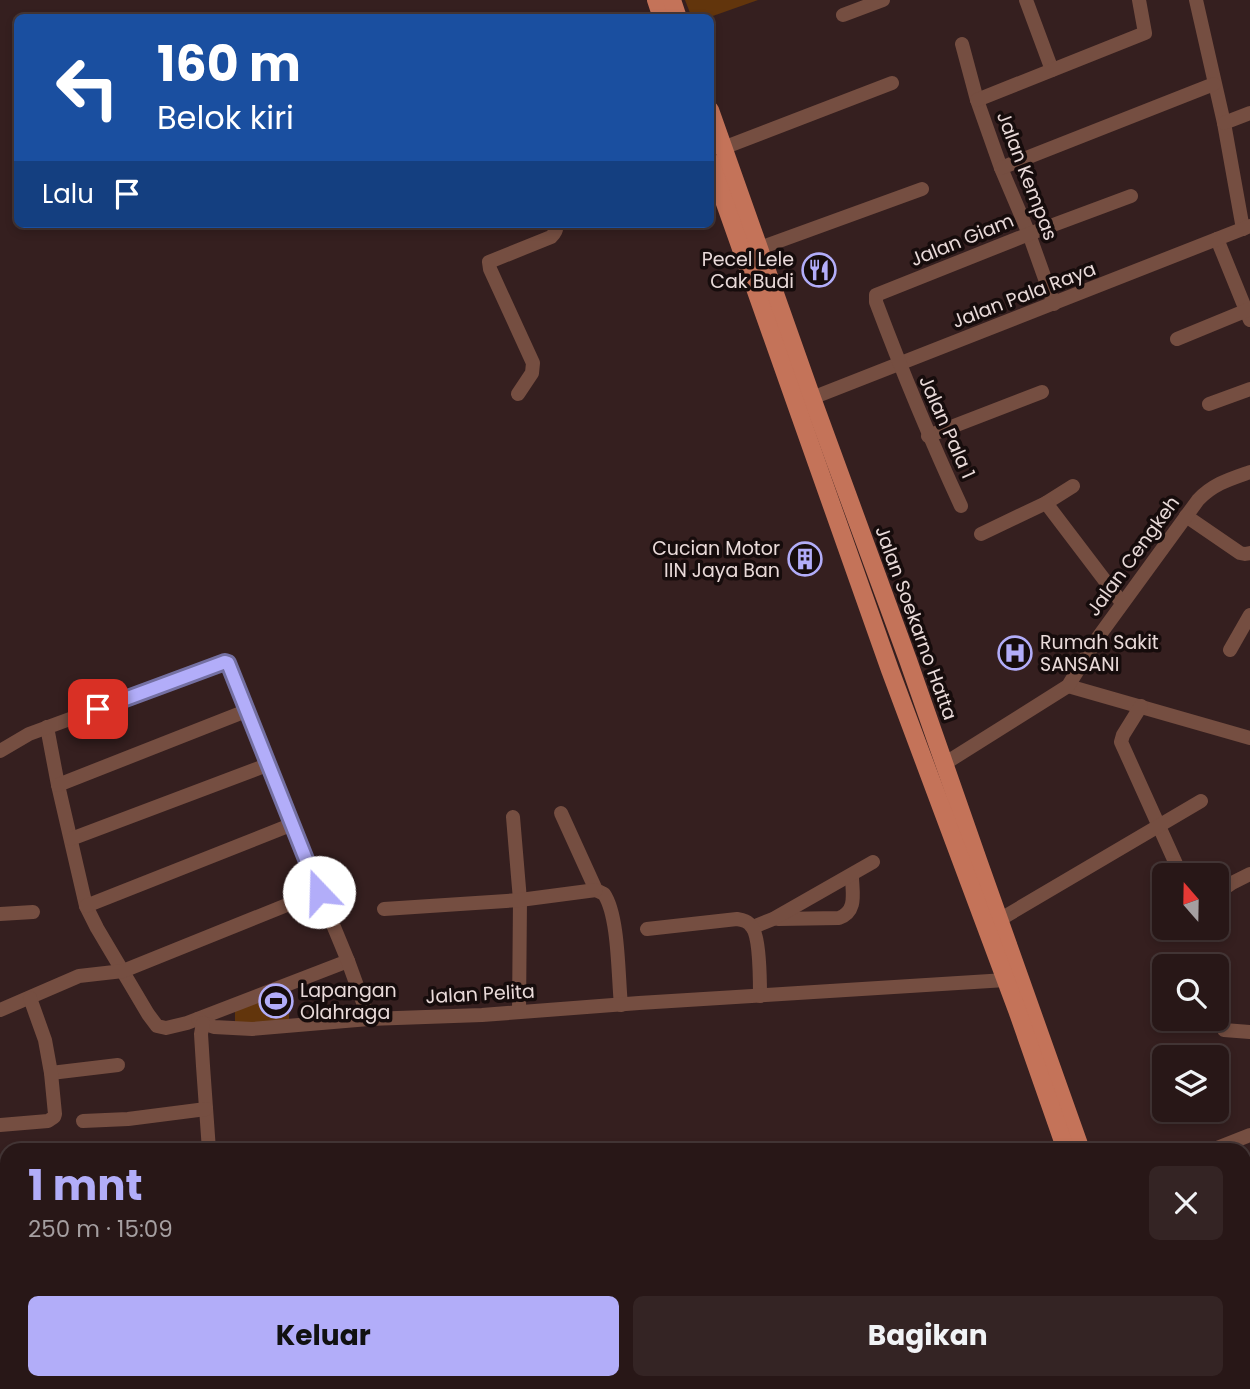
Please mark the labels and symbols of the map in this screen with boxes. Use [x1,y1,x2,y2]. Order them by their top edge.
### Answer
street label: Jalan Kempas [990,108,1064,244]
street label: Jalan Giam [906,207,1018,273]
place label: Pecel Lele Cak Budi [702,246,794,295]
restaurant icon: Pecel Lele Cak Budi [800,251,838,289]
street label: Jalan Pala Raya [948,255,1100,335]
street label: Jalan Pala 1 [912,371,982,483]
street label: Jalan Cengkeh [1080,490,1186,622]
street label: Jalan Soekarno Hatta [868,522,964,724]
place label: Cucian Motor IIN Jaya Ban [652,535,780,584]
building icon: Cucian Motor IIN Jaya Ban [786,540,824,578]
place label: Rumah Sakit SANSANI [1040,629,1159,678]
hospital icon: Rumah Sakit SANSANI [996,634,1034,672]
pin [68,679,128,739]
position arrow [282,855,356,929]
north arrow [1152,863,1228,940]
place label: Lapangan Olahraga [300,977,397,1026]
street label: Jalan Pelita [425,978,535,1010]
sports icon: Lapangan Olahraga [257,982,295,1020]

